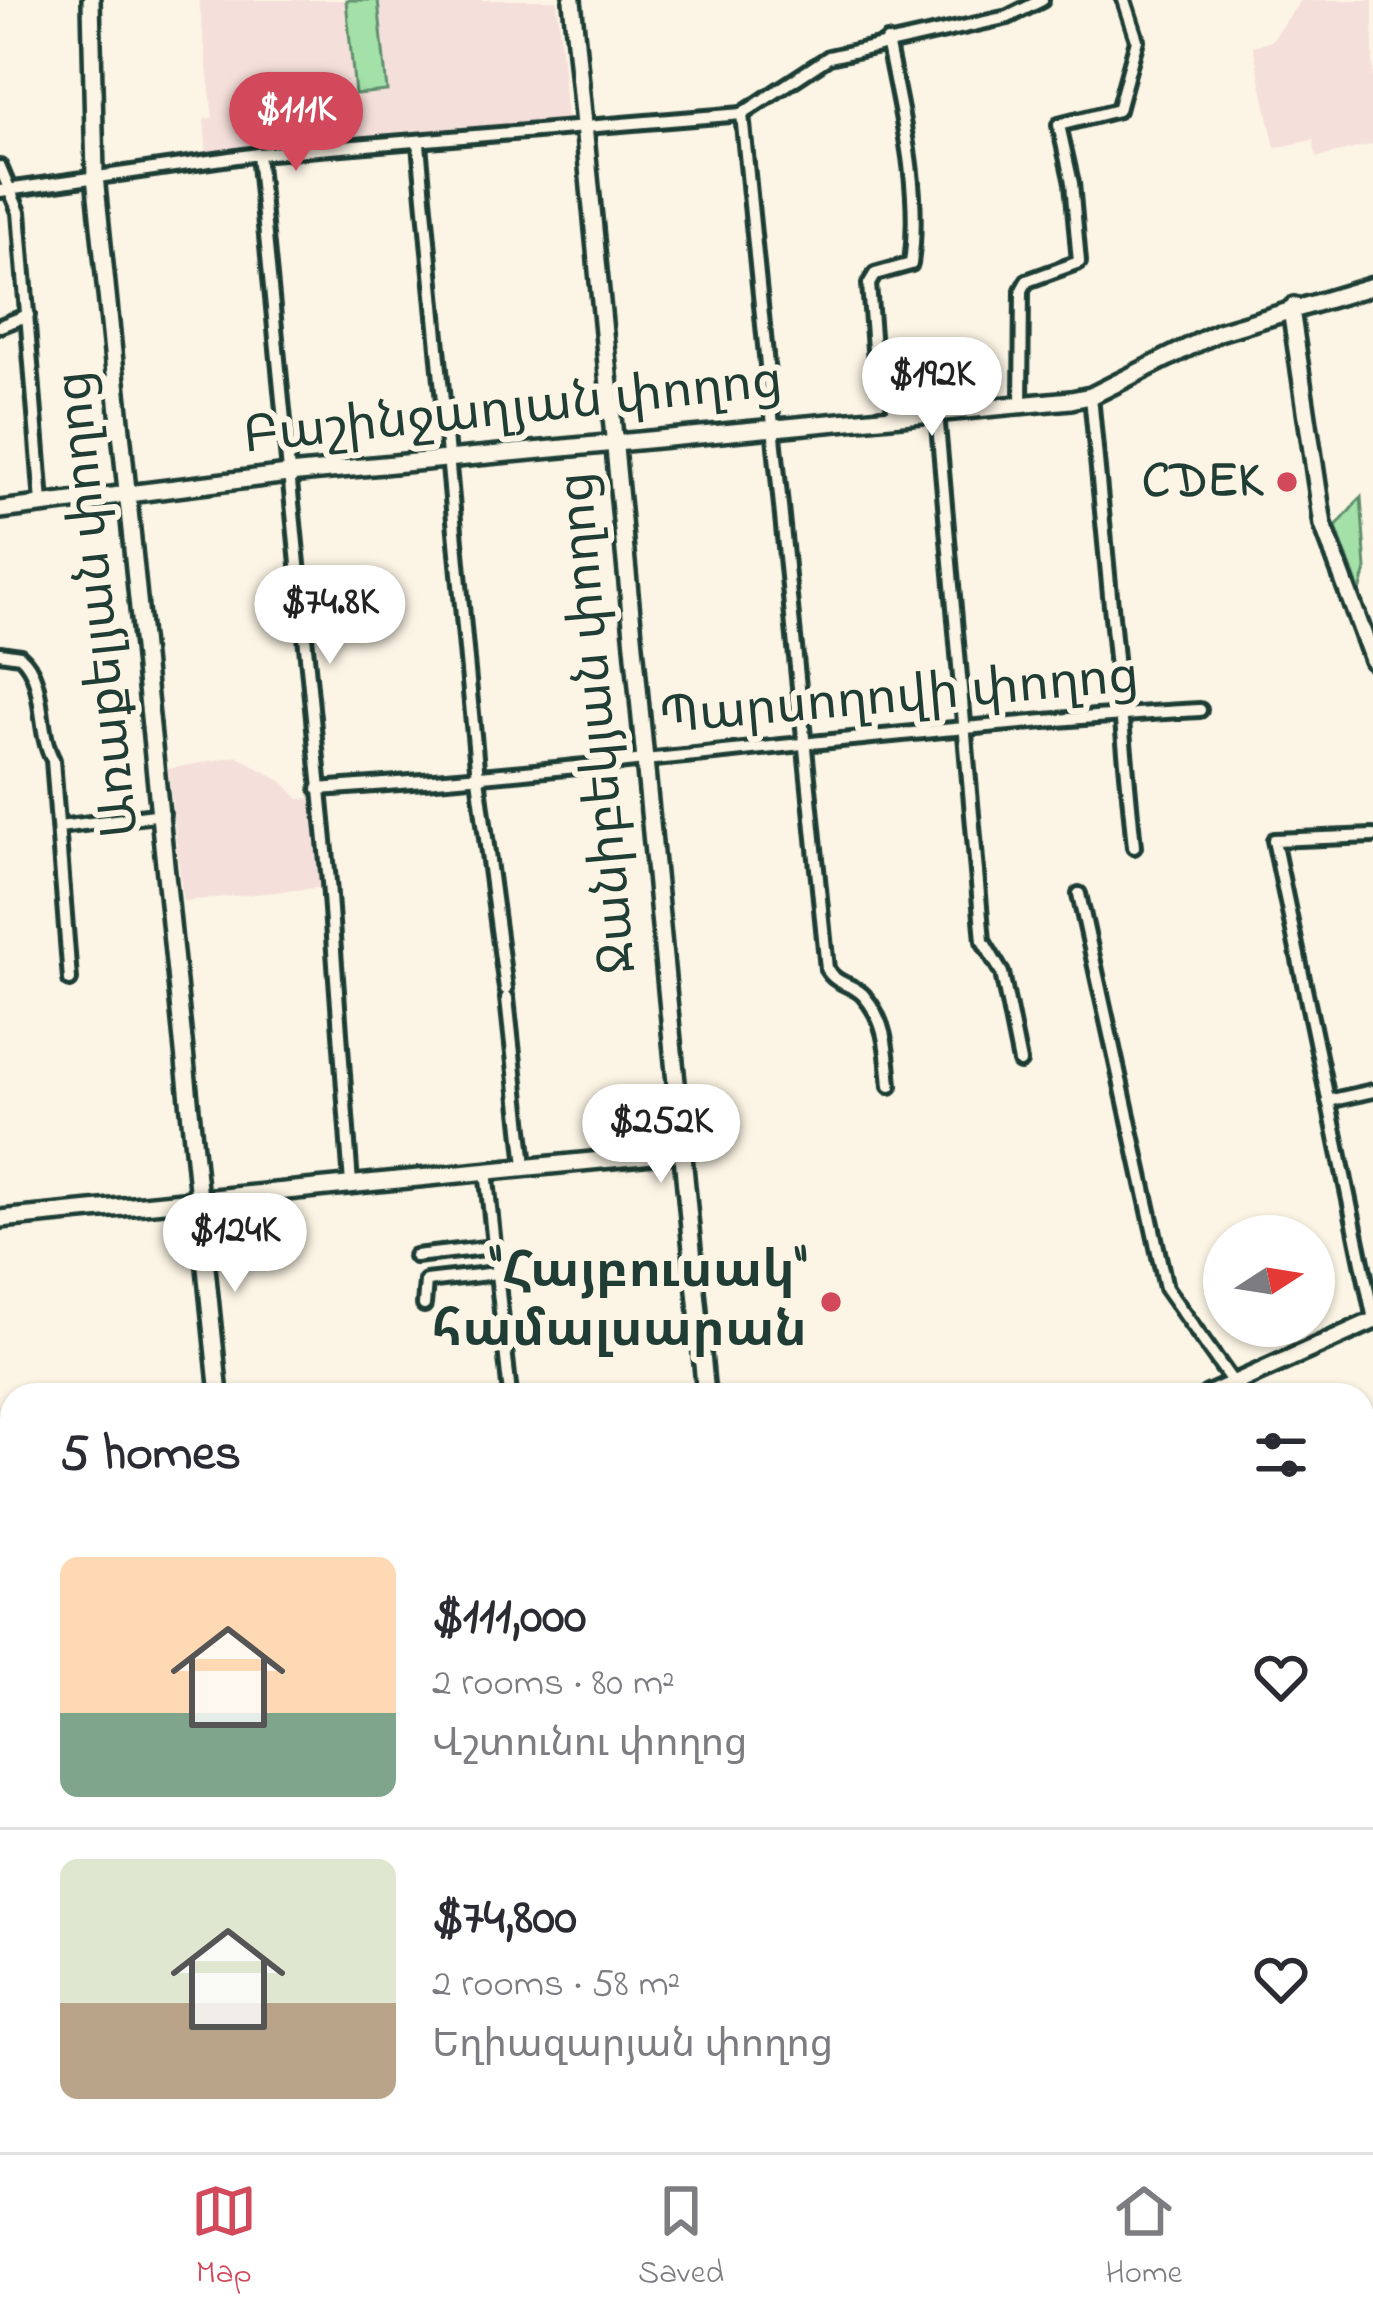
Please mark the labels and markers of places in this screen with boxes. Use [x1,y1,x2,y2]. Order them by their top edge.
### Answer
pin: $111K [212,72,380,174]
pin: $192K [848,337,1016,439]
place label: CDEK [1142,445,1264,520]
marker: CDEK [1274,469,1300,495]
pin: $74.8K [232,565,428,667]
pin: $252K [577,1084,745,1186]
pin: $124K [151,1193,319,1295]
place label: "Հայբուսակ" համալսարան [432,1236,807,1370]
marker: "Հայբուսակ" համալսարան [818,1289,844,1315]

